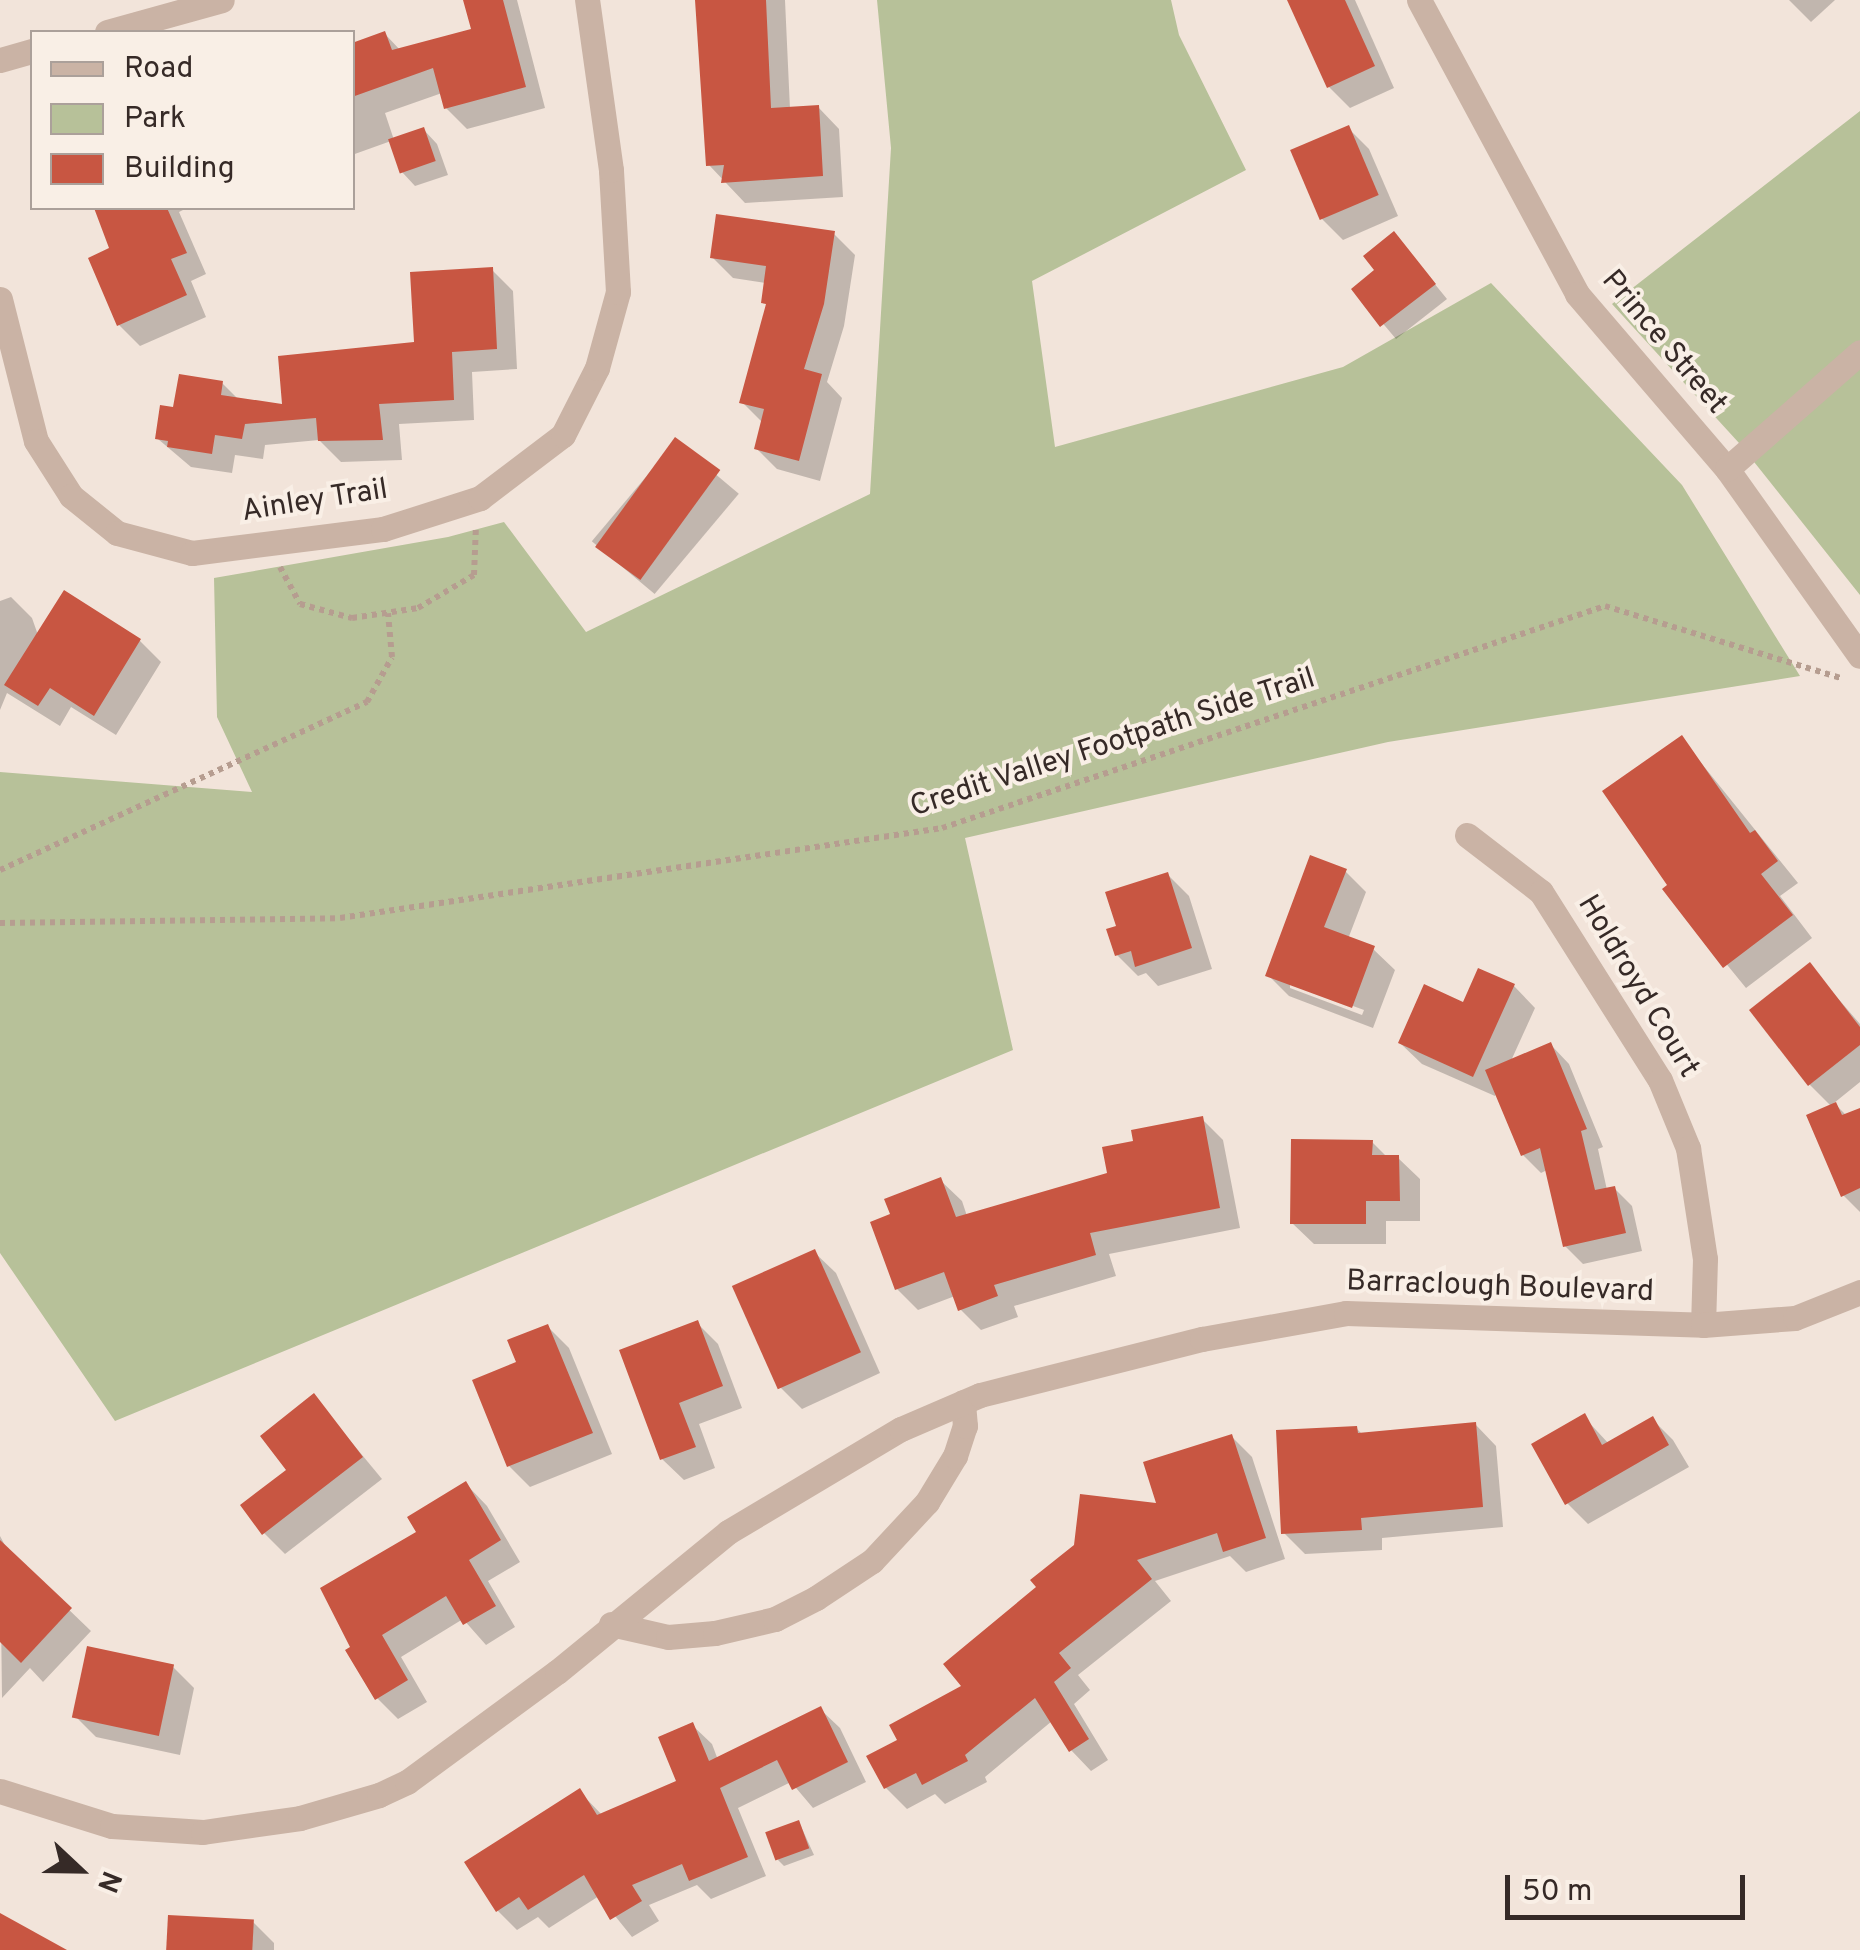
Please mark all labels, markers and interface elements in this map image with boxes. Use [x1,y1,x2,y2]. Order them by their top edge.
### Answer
legend [30,30,355,210]
text: Road [124,51,193,88]
text: Park [124,101,186,138]
text: Building [124,151,235,188]
street label: Prince Street [1593,264,1733,422]
street label: Ainley Trail [239,473,391,531]
street label: Credit Valley Footpath Side Trail [905,661,1321,827]
street label: Holdroyd Court [1568,889,1706,1085]
street label: Barraclough Boulevard [1346,1265,1654,1311]
north arrow [30,1820,130,1920]
scale bar [1510,1855,1750,1917]
text: N [87,1865,128,1897]
text: 50 m [1522,1874,1592,1911]

